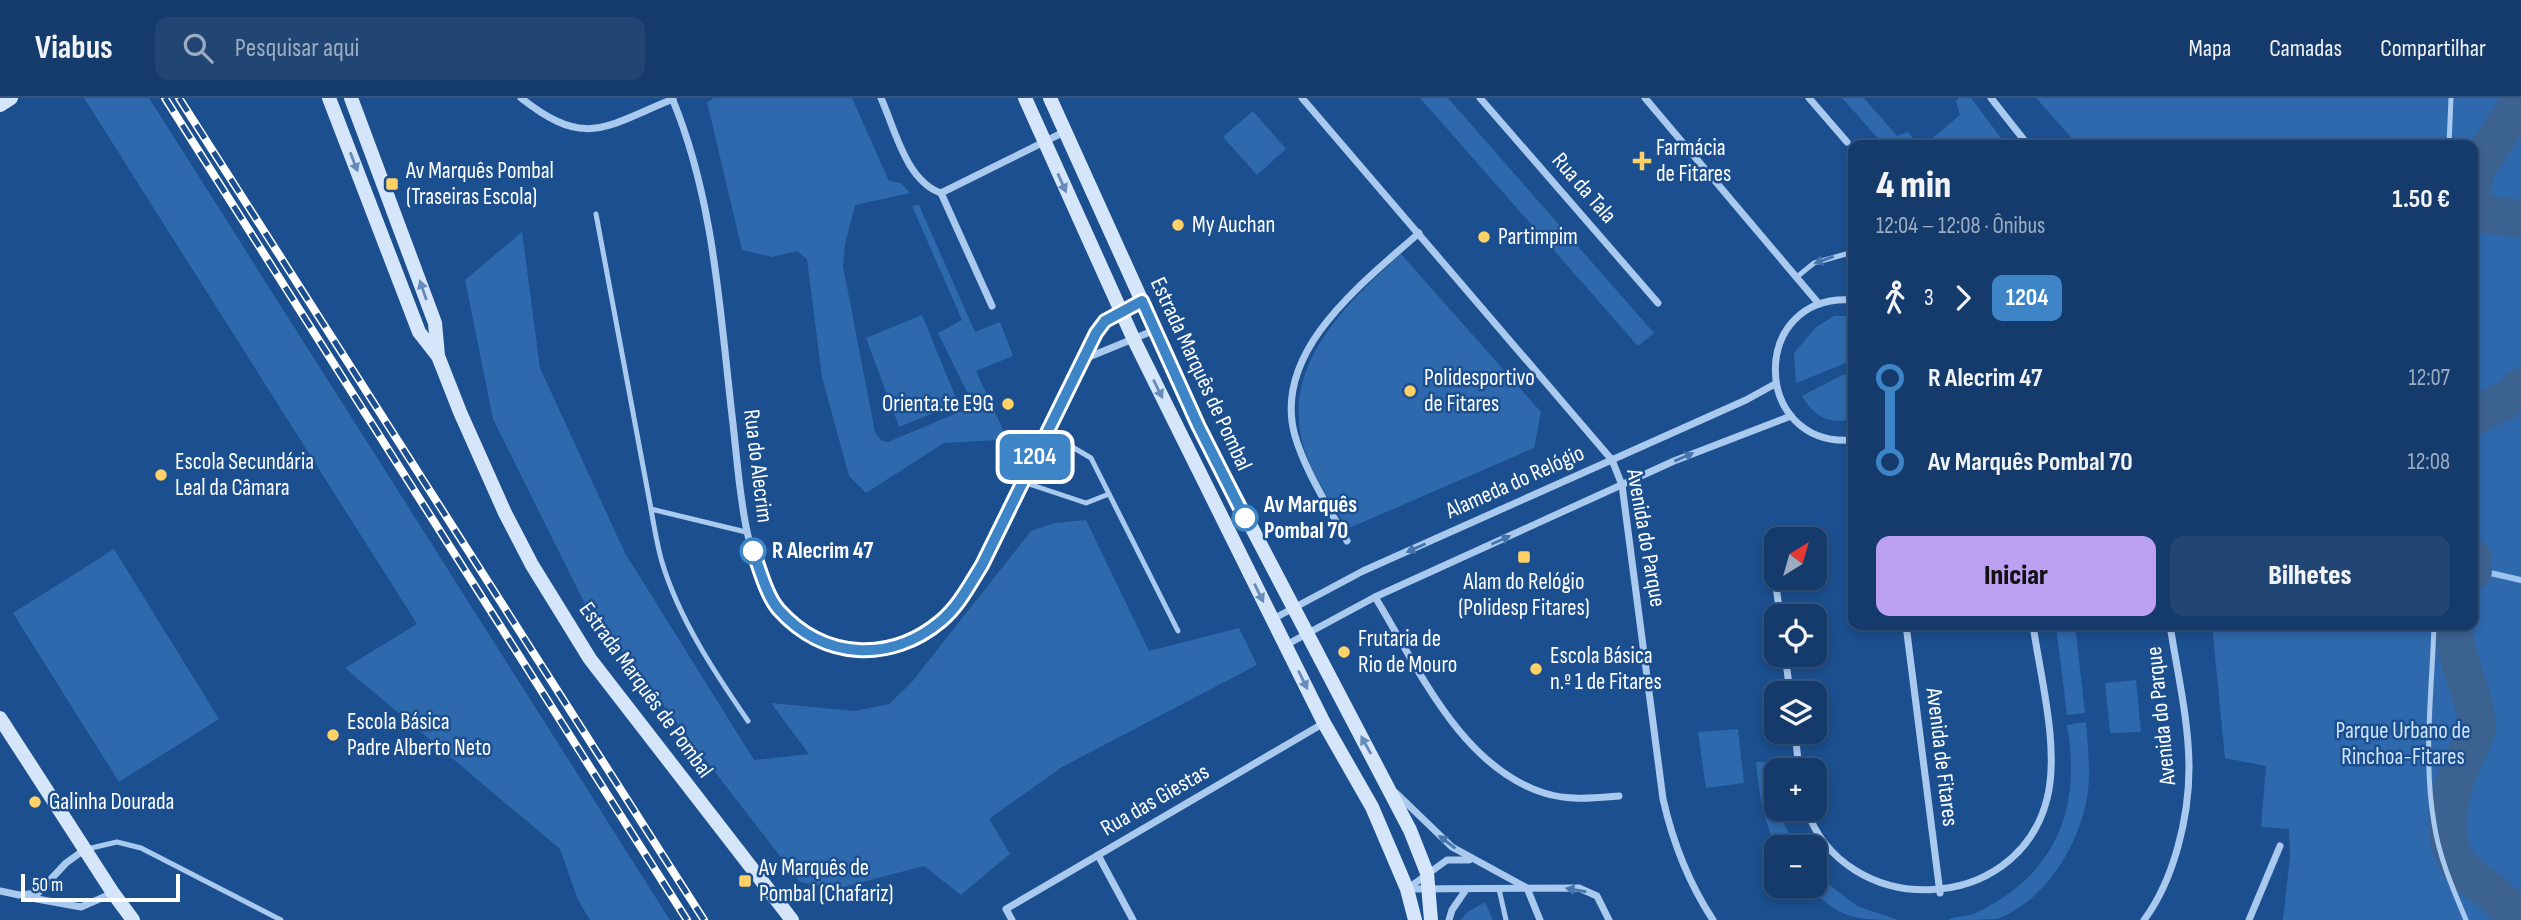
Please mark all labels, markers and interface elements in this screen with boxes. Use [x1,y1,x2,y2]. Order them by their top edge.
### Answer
search box [155,17,645,80]
text: Viabus [35,28,113,68]
icon: search [179,29,217,67]
text: Pesquisar aqui [235,33,359,64]
text: Mapa [2189,34,2231,63]
text: Camadas [2269,34,2342,63]
text: Compartilhar [2380,34,2486,63]
place label: Farmácia de Fitares [1656,134,1731,188]
street label: Rua da Tala [1546,147,1622,229]
one-way arrow [349,151,360,172]
marker: Farmácia de Fitares [1634,153,1650,169]
place label: Av Marquês Pombal (Traseiras Escola) [405,157,554,211]
text: 4 min [1876,163,1951,208]
one-way arrow [1056,173,1068,193]
marker: Av Marquês Pombal (Traseiras Escola) [384,176,400,192]
text: 1.50 € [2392,184,2450,215]
place label: My Auchan [1192,211,1275,239]
text: 12:04 – 12:08 · Ônibus [1876,212,2045,240]
marker: My Auchan [1170,217,1186,233]
place label: Partimpim [1498,223,1578,251]
marker: Partimpim [1476,229,1492,245]
one-way arrow [1813,255,1834,266]
street label: Estrada Marquês de Pombal [1144,273,1258,475]
one-way arrow [417,279,428,300]
icon: walk [1876,279,1914,317]
icon: forward [1944,279,1982,317]
text: 1204 [2006,283,2048,312]
text: 3 [1924,284,1934,312]
text: R Alecrim 47 [1928,363,2042,394]
place label: Polidesportivo de Fitares [1424,364,1535,418]
text: 12:07 [2408,364,2450,392]
one-way arrow [1153,379,1164,399]
marker: Polidesportivo de Fitares [1402,383,1418,399]
place label: Orienta.te E9G [882,390,994,418]
marker: Orienta.te E9G [1000,396,1016,412]
street label: Rua do Alecrim [737,408,779,524]
line badge: 1204 [986,434,1084,480]
street label: Alameda do Relógio [1441,439,1589,525]
text: 1204 [1014,442,1056,471]
text: Av Marquês Pombal 70 [1928,447,2133,478]
place label: Escola Secundária Leal da Câmara [175,448,314,502]
text: 12:08 [2408,448,2450,476]
one-way arrow [1674,451,1695,462]
street label: Avenida do Parque [1620,466,1672,609]
marker: Escola Secundária Leal da Câmara [153,467,169,483]
place label: Av Marquês Pombal 70 [1263,491,1357,545]
marker: Av Marquês Pombal 70 [1232,505,1258,531]
north arrow [1764,527,1827,590]
map controls [1764,527,1827,898]
one-way arrow [1491,534,1511,546]
button: Iniciar [1876,536,2156,616]
button: Bilhetes [2170,536,2450,616]
place label: R Alecrim 47 [772,537,873,565]
marker: R Alecrim 47 [740,538,766,564]
one-way arrow [1406,542,1426,554]
marker: Alam do Relógio (Polidesp Fitares) [1516,549,1532,565]
place label: Alam do Relógio (Polidesp Fitares) [1458,568,1590,622]
one-way arrow [1254,583,1265,603]
street label: Estrada Marquês de Pombal [573,597,719,783]
button: locate [1764,604,1827,667]
place label: Frutaria de Rio de Mouro [1358,625,1457,679]
place label: Escola Básica n.º 1 de Fitares [1550,642,1662,696]
marker: Frutaria de Rio de Mouro [1336,644,1352,660]
street label: Avenida do Parque [2140,645,2182,788]
marker: Escola Básica n.º 1 de Fitares [1528,661,1544,677]
one-way arrow [1297,670,1308,690]
button: layers [1764,681,1827,744]
street label: Avenida de Fitares [1920,685,1964,828]
place label: Escola Básica Padre Alberto Neto [347,708,491,762]
park label: Parque Urbano de Rinchoa-Fitares [2336,717,2470,771]
marker: Escola Básica Padre Alberto Neto [325,727,341,743]
one-way arrow [1360,735,1372,754]
street label: Rua das Giestas [1096,758,1214,842]
button: + [1764,758,1827,821]
place label: Galinha Dourada [49,788,174,816]
marker: Galinha Dourada [27,794,43,810]
one-way arrow [1438,834,1456,849]
button: − [1764,835,1827,898]
place label: Av Marquês de Pombal (Chafariz) [758,854,894,908]
scale bar [21,871,180,903]
marker: Av Marquês de Pombal (Chafariz) [737,873,753,889]
text: 50 m [32,874,63,897]
one-way arrow [1565,884,1587,895]

